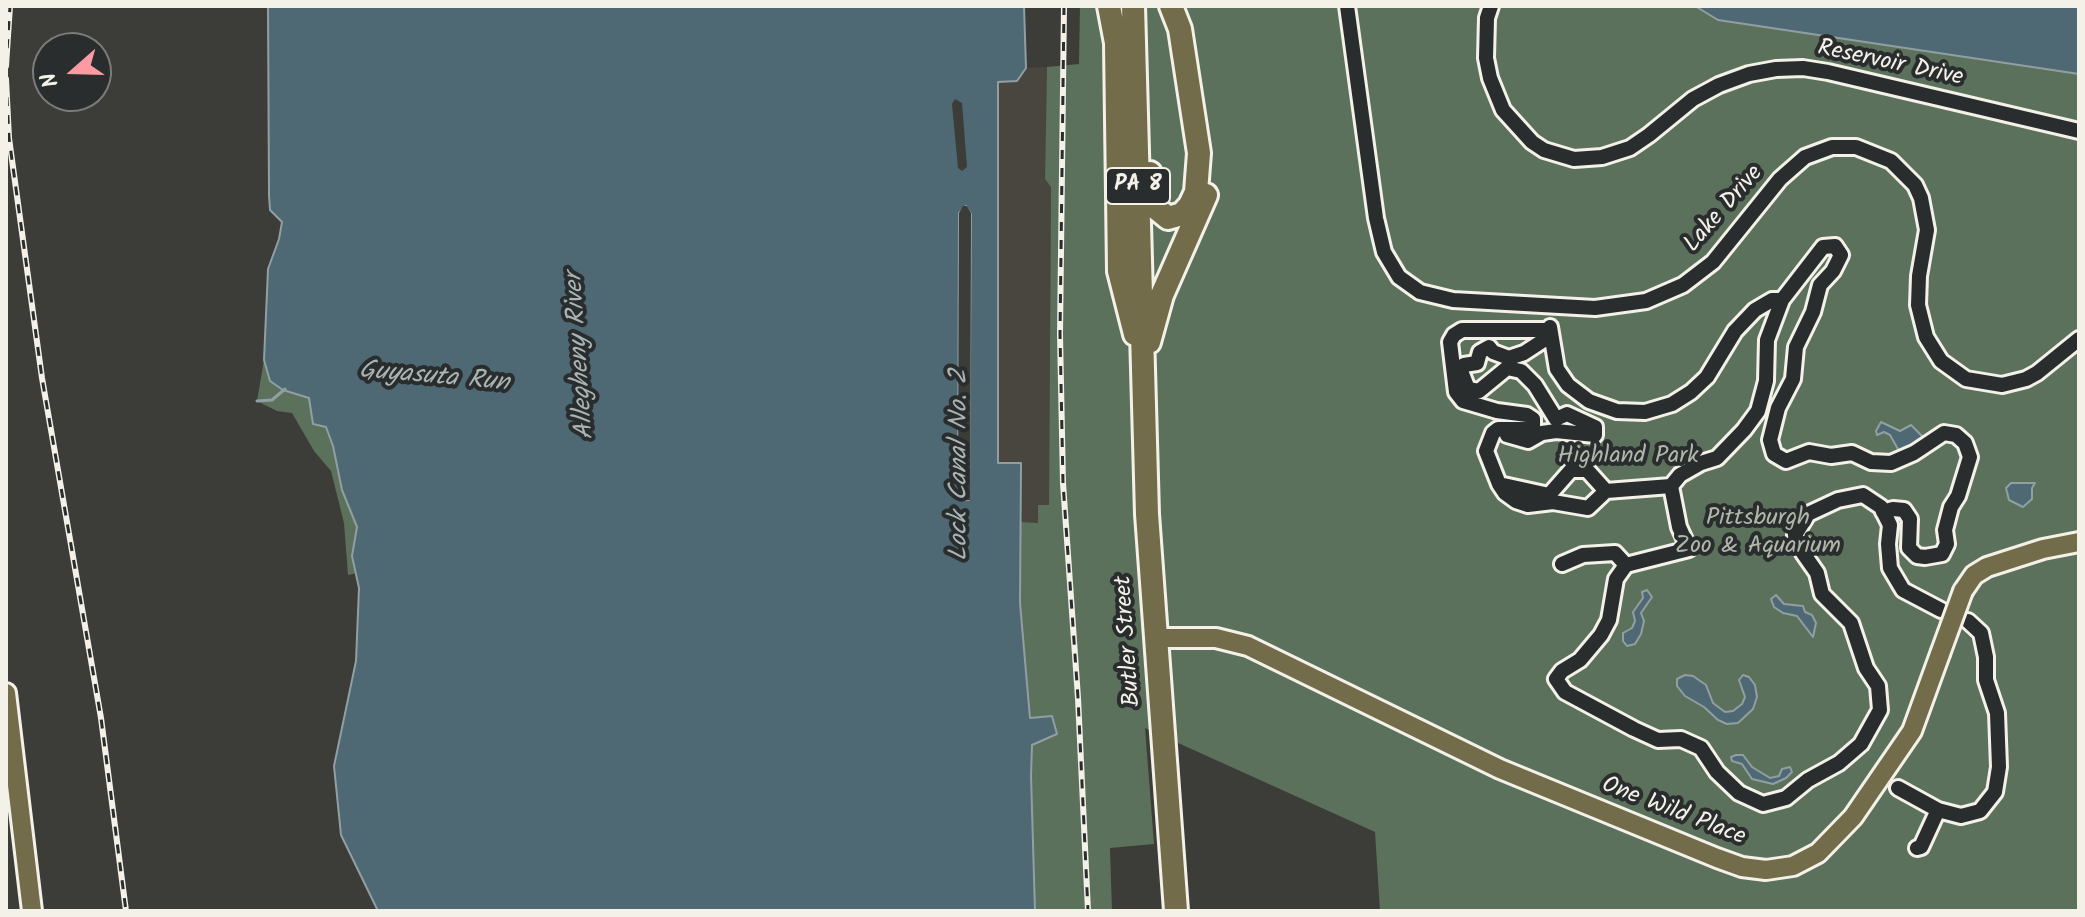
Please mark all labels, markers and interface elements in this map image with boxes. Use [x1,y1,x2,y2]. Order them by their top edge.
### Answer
north arrow [32,32,112,112]
street label: Reservoir Drive [1815,36,1965,94]
text: N [32,67,70,92]
street label: Lake Drive [1679,161,1771,259]
road number: PA 8 [1106,168,1170,204]
water label: Allegheny River [561,271,603,441]
water label: Guyasuta Run [358,357,510,401]
water label: Lock Canal No. 2 [946,369,978,561]
park label: Highland Park [1557,444,1699,472]
park label: Pittsburgh Zoo & Aquarium [1675,506,1841,562]
street label: Butler Street [1111,575,1149,707]
street label: One Wild Place [1597,772,1749,854]

